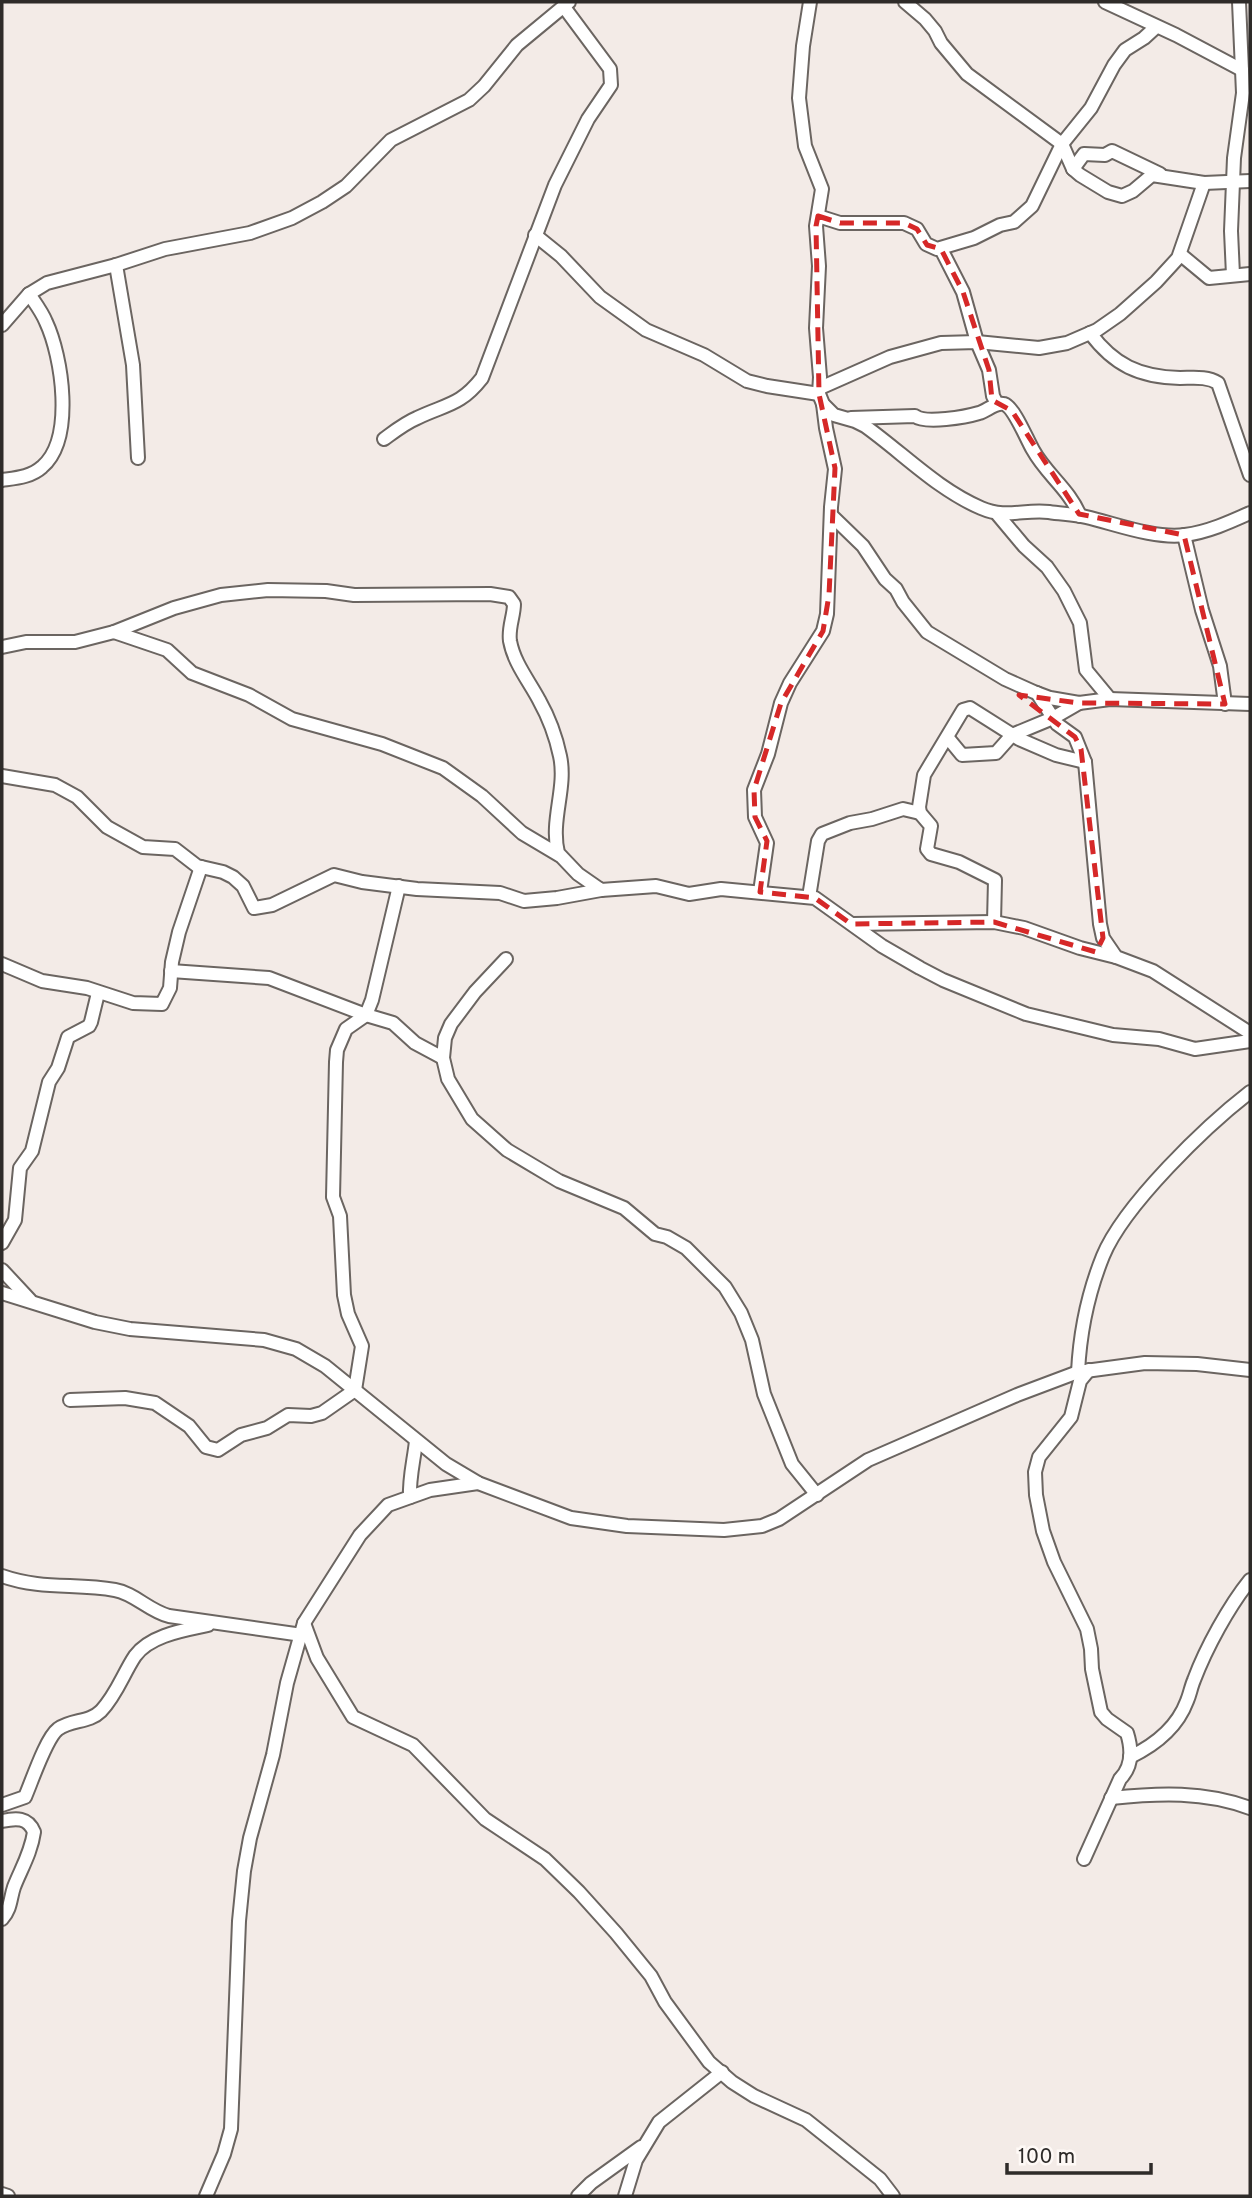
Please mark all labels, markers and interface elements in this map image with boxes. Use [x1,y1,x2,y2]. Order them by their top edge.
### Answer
scale bar [1007,2132,1150,2176]
text: 100 m [1018,2144,1075,2171]

